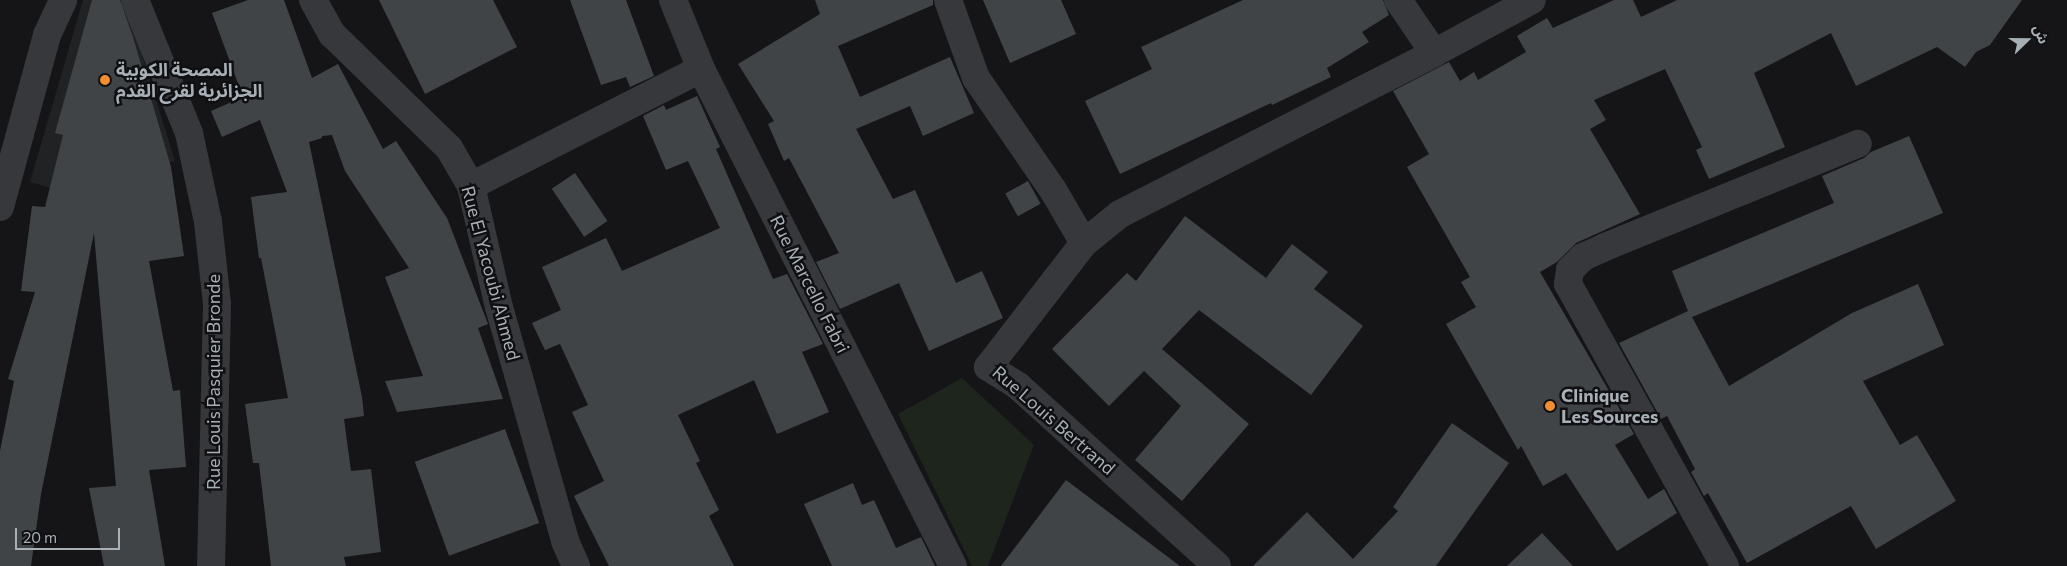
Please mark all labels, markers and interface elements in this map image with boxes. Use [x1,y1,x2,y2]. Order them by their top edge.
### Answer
north arrow [2002,15,2052,65]
text: ش [2030,22,2053,46]
place label: المصحة الكوبية الجزائرية لقرح القدم [116,59,262,102]
marker: المصحة الكوبية الجزائرية لقرح القدم [98,73,112,87]
street label: Rue El Yacoubi Ahmed [457,183,525,363]
street label: Rue Marcello Fabri [766,211,854,357]
street label: Rue Louis Pasquier Bronde [202,274,224,490]
street label: Rue Louis Bertrand [988,361,1120,479]
place label: Clinique Les Sources [1561,385,1658,428]
marker: Clinique Les Sources [1543,399,1557,413]
scale bar [18,518,122,550]
text: 20 m [23,528,57,546]

